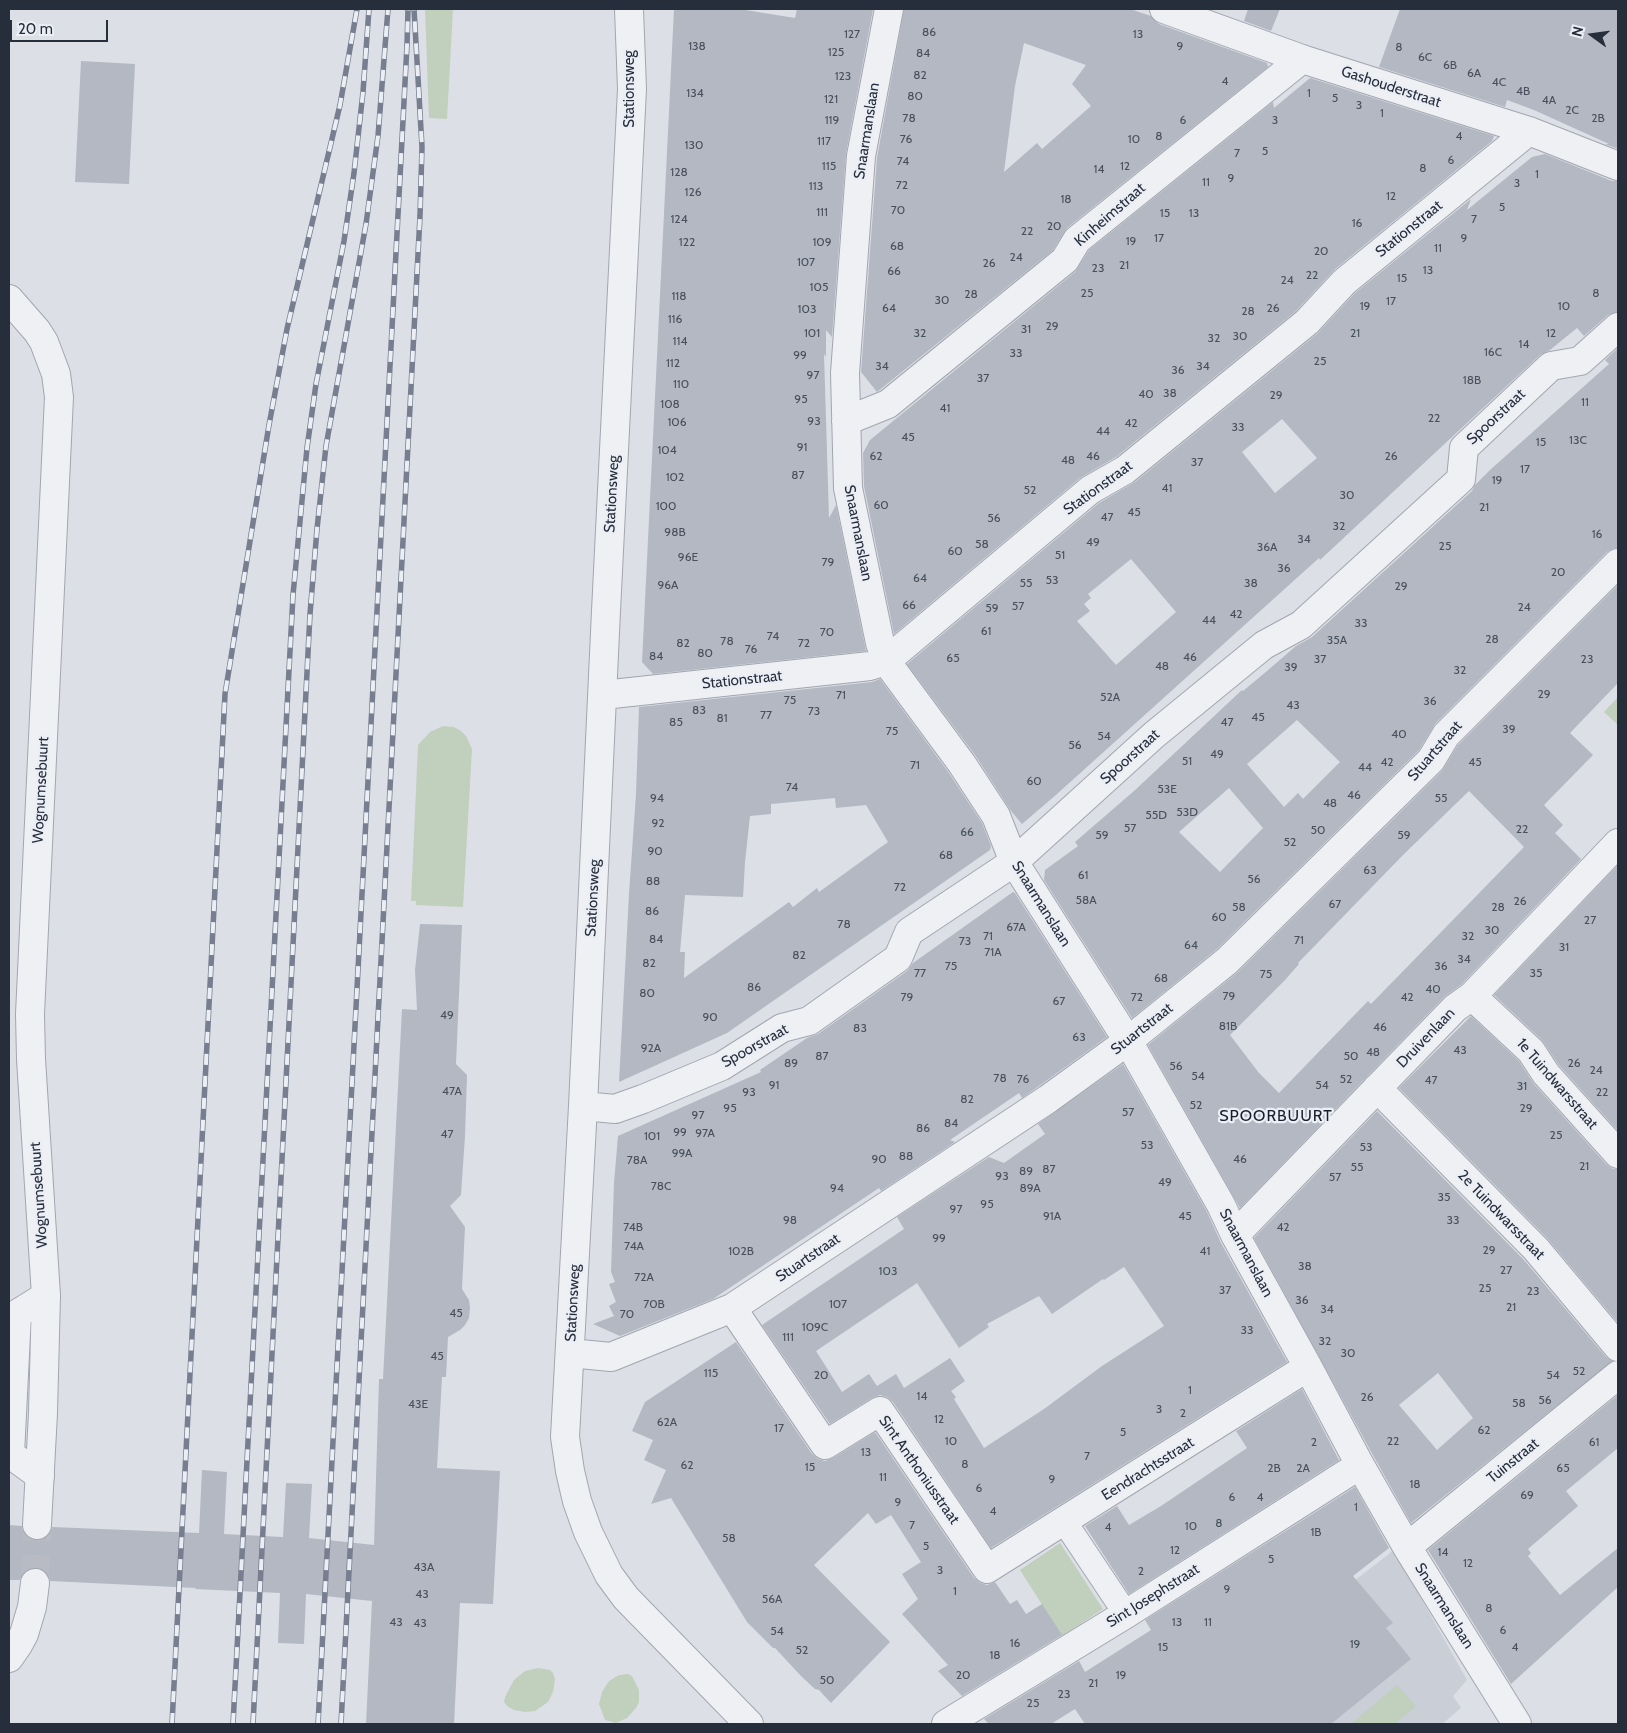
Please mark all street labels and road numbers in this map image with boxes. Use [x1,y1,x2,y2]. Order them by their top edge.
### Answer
street label: Stationsweg [621,50,639,128]
street label: Gashouderstraat [1339,62,1443,112]
street label: Snaarmanslaan [850,81,884,181]
street label: Kinheimstraat [1071,179,1149,251]
street label: Stationstraat [1372,197,1446,261]
street label: Spoorstraat [1463,385,1529,449]
street label: Stationsweg [601,455,623,533]
street label: Stationstraat [1060,457,1136,519]
street label: Snaarmanslaan [840,483,876,583]
street label: Stationstraat [701,667,783,693]
street label: Stuartstraat [1404,717,1466,785]
street label: Spoorstraat [1097,726,1163,788]
street label: Wognumsebuurt [29,736,53,844]
street label: Snaarmanslaan [1008,858,1074,950]
street label: Stationsweg [582,859,604,937]
street label: Stuartstraat [1107,999,1177,1059]
street label: Druivenlaan [1393,1004,1459,1072]
street label: Spoorstraat [719,1020,791,1072]
street label: 1e Tuindwarsstraat [1513,1035,1601,1133]
street label: Wognumsebuurt [26,1141,52,1249]
street label: 2e Tuindwarsstraat [1454,1166,1548,1264]
street label: Snaarmanslaan [1215,1206,1277,1300]
street label: Stuartstraat [772,1230,844,1286]
street label: Stationsweg [562,1264,584,1342]
street label: Sint Anthoniusstraat [875,1412,963,1528]
street label: Eendrachtsstraat [1098,1433,1198,1505]
street label: Tuinstraat [1484,1435,1542,1487]
street label: Sint Josephstraat [1103,1560,1203,1632]
street label: Snaarmanslaan [1411,1560,1477,1652]

